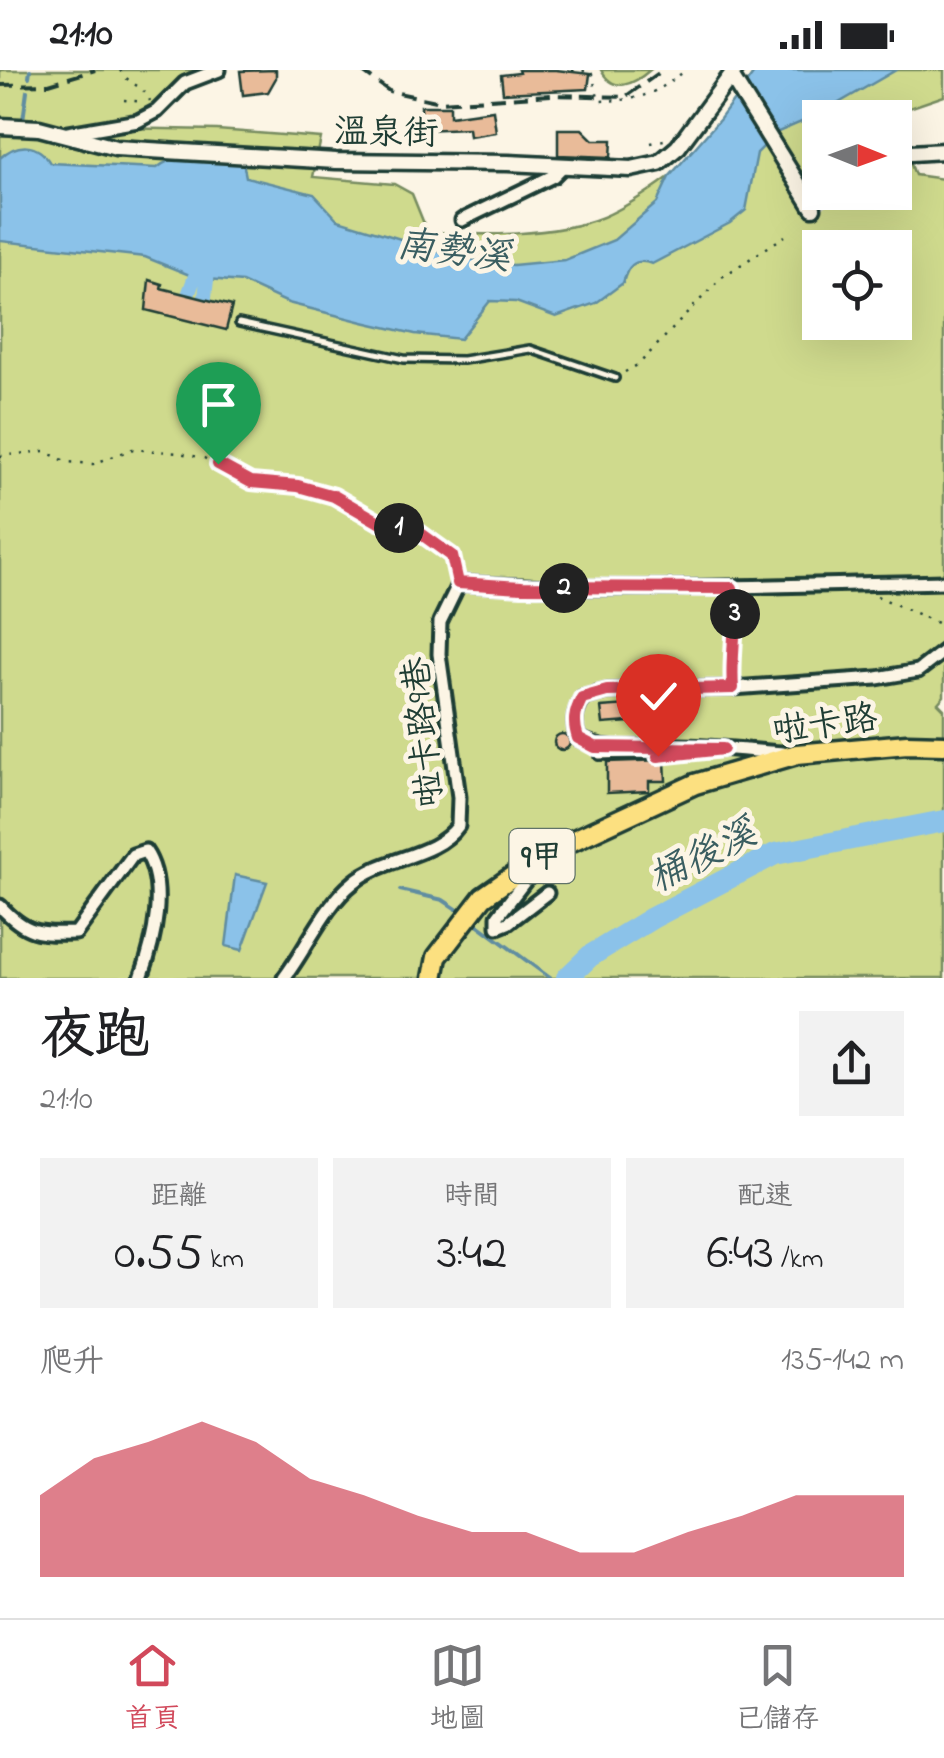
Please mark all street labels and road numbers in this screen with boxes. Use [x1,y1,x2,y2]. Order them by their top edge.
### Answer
street label: 溫泉街 [333,108,439,161]
street label: 啦卡路9巷 [392,654,459,809]
street label: 啦卡路 [770,694,881,759]
road number: 9甲 [510,829,574,883]

